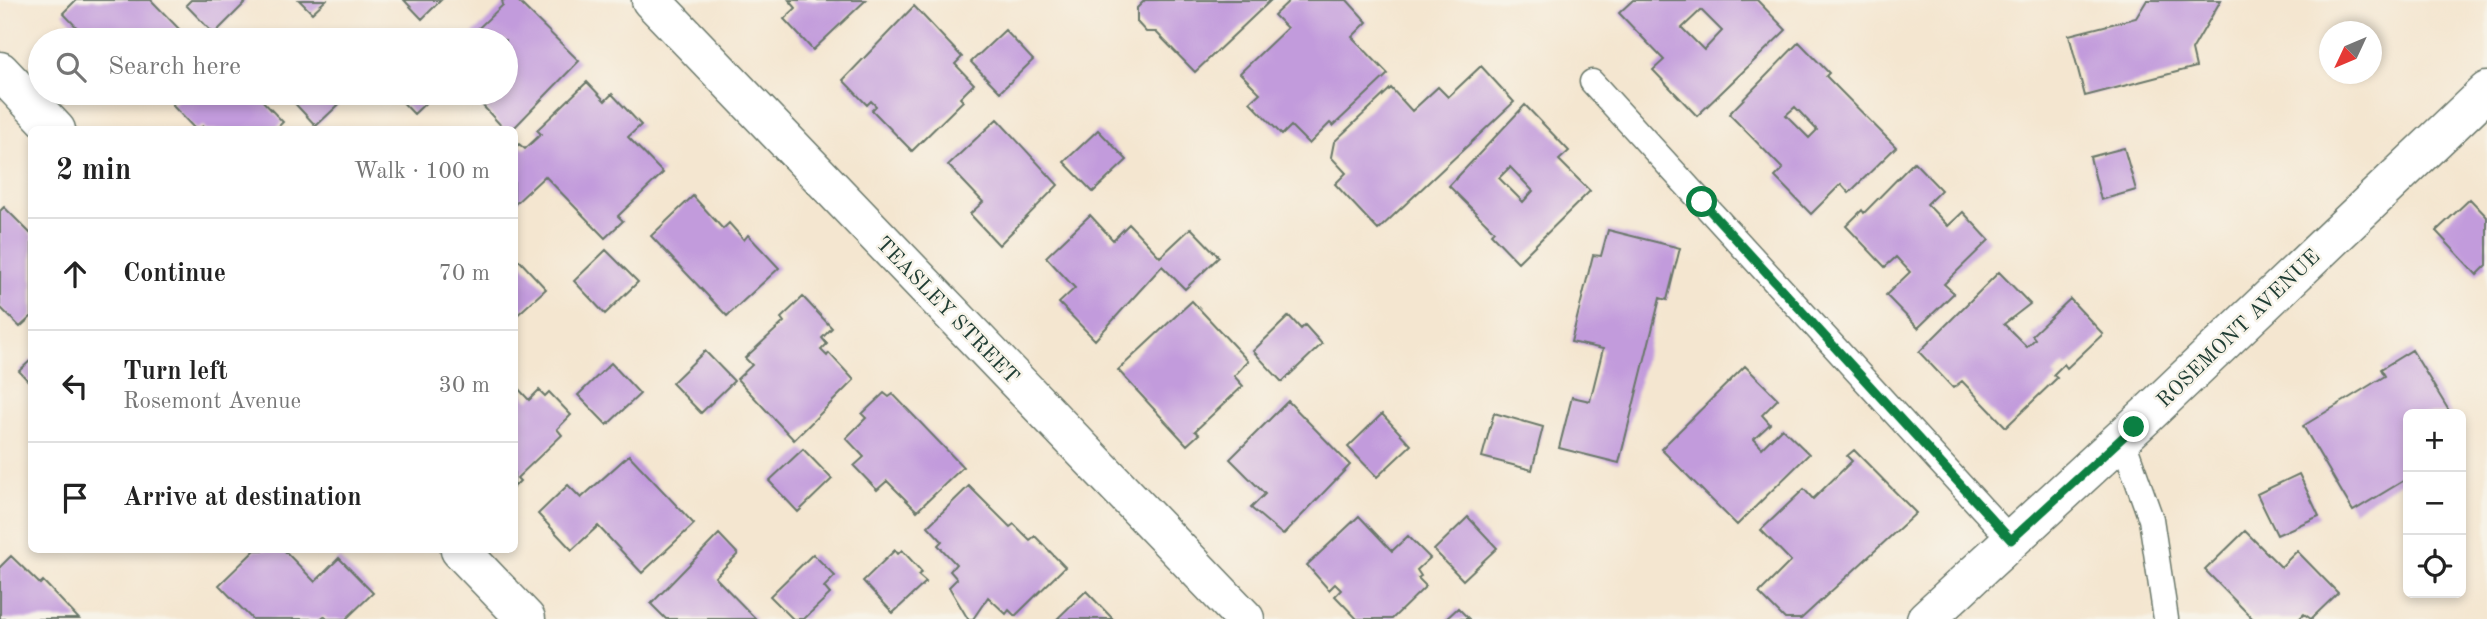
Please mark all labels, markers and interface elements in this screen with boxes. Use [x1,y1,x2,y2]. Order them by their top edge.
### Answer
north arrow [2319,21,2382,84]
search box [28,28,518,105]
icon: search [52,48,90,86]
text: Search here [108,54,241,80]
text: 2 min [56,156,131,186]
text: Walk · 100 m [354,160,490,183]
route start [1686,186,1717,217]
street label: TEASLEY STREET [872,234,1022,389]
street label: ROSEMONT AVENUE [2154,246,2324,412]
icon: ahead [56,255,94,293]
text: Continue [123,261,226,287]
text: 70 m [439,262,490,285]
text: Turn left [123,359,228,385]
icon: left [56,367,94,405]
text: 30 m [439,374,490,397]
text: Rosemont Avenue [123,390,301,413]
map controls [2403,409,2466,598]
button: + [2403,409,2466,472]
route end [2118,411,2149,442]
button: − [2403,472,2466,535]
icon: arrive [56,479,94,517]
text: Arrive at destination [123,485,362,511]
button: locate [2403,535,2466,598]

